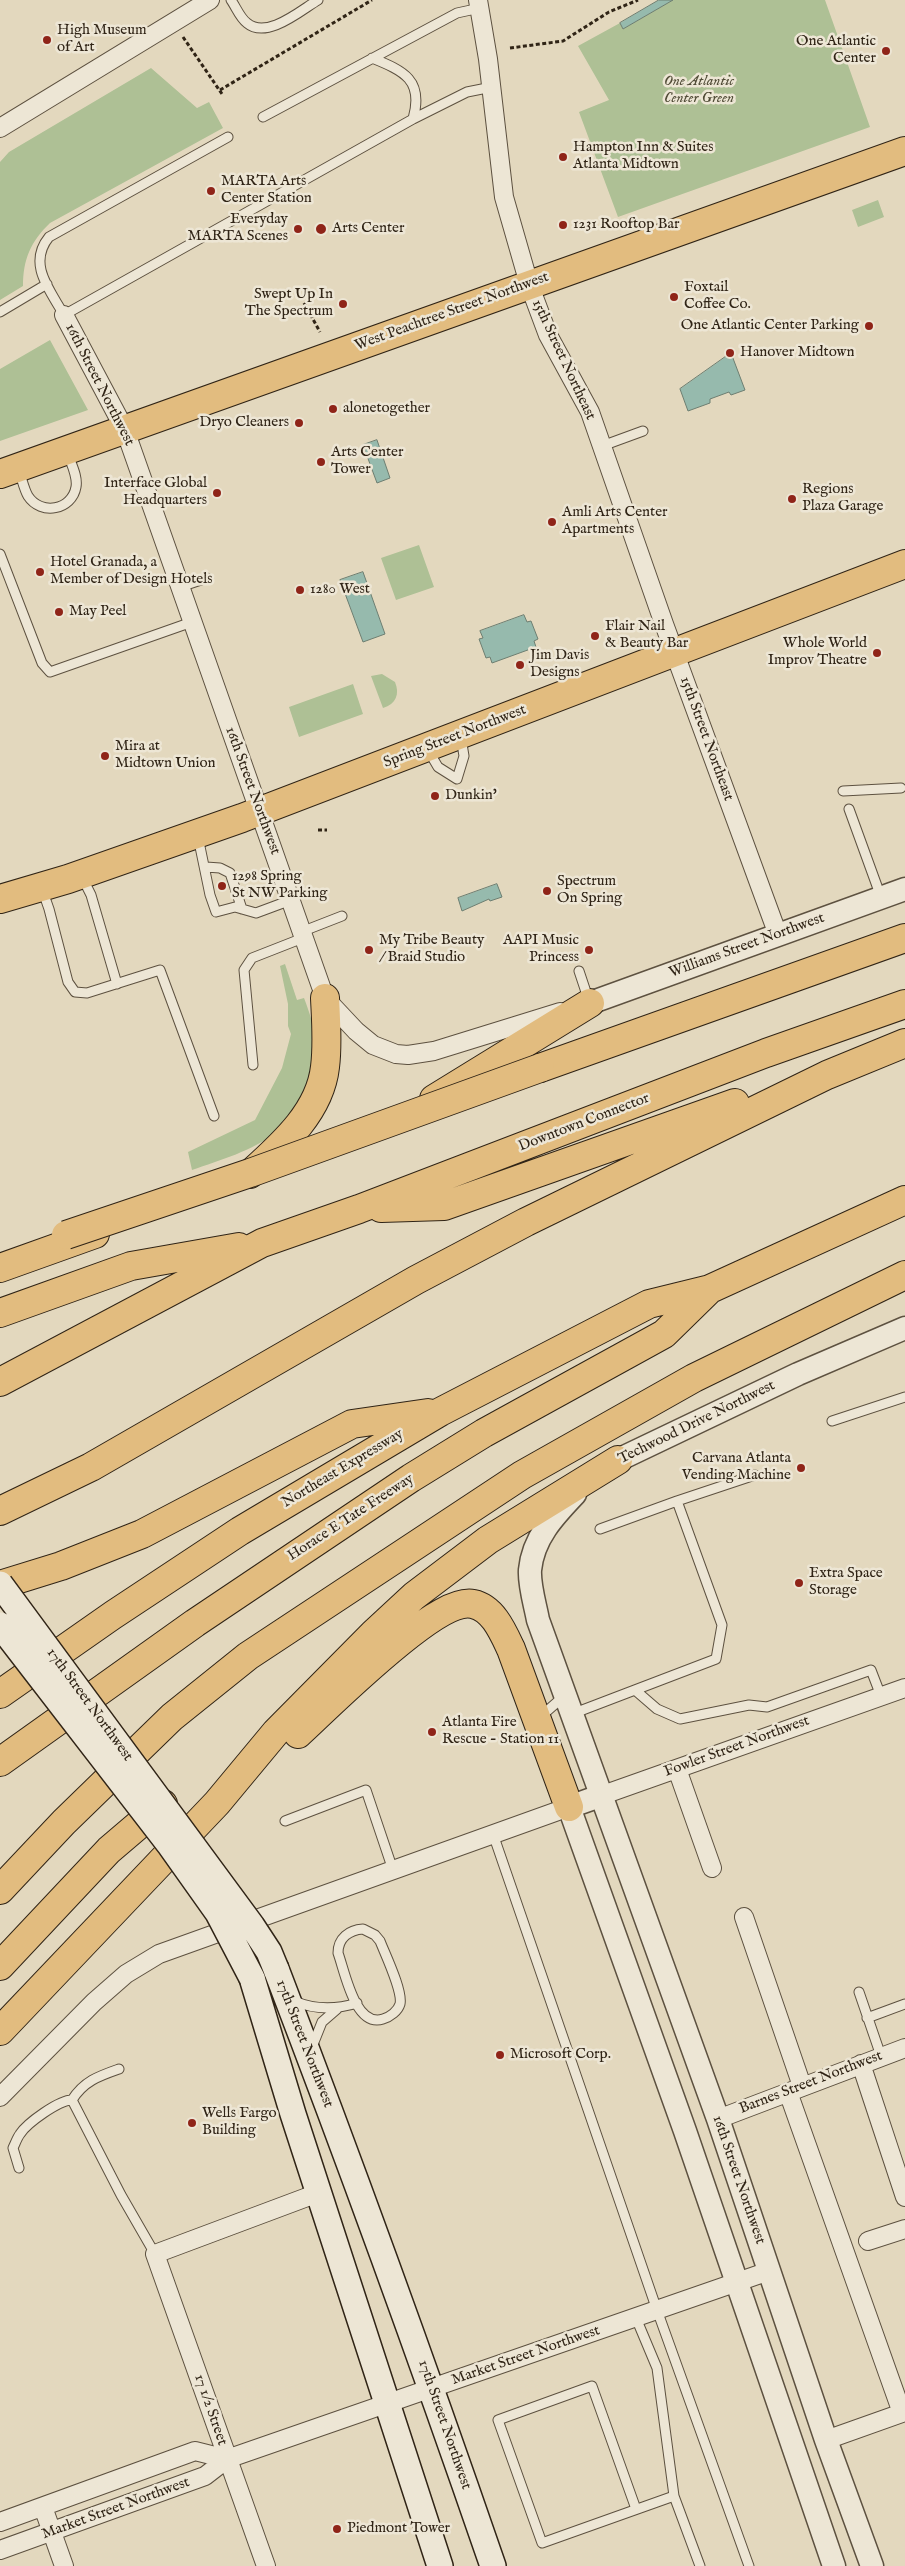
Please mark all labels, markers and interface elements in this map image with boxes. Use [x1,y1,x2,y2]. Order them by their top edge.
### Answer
place label: High Museum of Art [57,22,147,57]
place label: One Atlantic Center [796,33,876,68]
marker: High Museum of Art [41,34,53,46]
marker: One Atlantic Center [880,45,892,57]
park label: One Atlantic Center Green [664,73,734,108]
place label: Hampton Inn & Suites Atlanta Midtown [573,139,713,174]
marker: Hampton Inn & Suites Atlanta Midtown [557,151,569,163]
place label: MARTA Arts Center Station [221,173,312,208]
marker: MARTA Arts Center Station [205,185,217,197]
place label: Everyday MARTA Scenes [188,211,288,246]
place label: 1231 Rooftop Bar [573,216,680,234]
marker: 1231 Rooftop Bar [557,219,569,231]
place label: Arts Center [332,220,404,238]
marker: Arts Center [314,222,328,236]
marker: Everyday MARTA Scenes [292,223,304,235]
street label: West Peachtree Street Northwest [353,269,551,355]
place label: Foxtail Coffee Co. [684,279,751,314]
place label: Swept Up In The Spectrum [245,286,333,321]
marker: Foxtail Coffee Co. [668,291,680,303]
street label: 15th Street Northeast [527,297,599,423]
marker: Swept Up In The Spectrum [337,298,349,310]
place label: One Atlantic Center Parking [681,317,859,335]
marker: One Atlantic Center Parking [863,320,875,332]
street label: 16th Street Northwest [60,321,138,449]
place label: Hanover Midtown [740,344,854,362]
marker: Hanover Midtown [724,347,736,359]
place label: alonetogether [343,400,430,418]
marker: alonetogether [327,403,339,415]
place label: Dryo Cleaners [199,414,289,432]
marker: Dryo Cleaners [293,417,305,429]
place label: Arts Center Tower [331,444,403,479]
marker: Arts Center Tower [315,456,327,468]
place label: Interface Global Headquarters [104,475,207,510]
place label: Regions Plaza Garage [802,481,883,516]
marker: Interface Global Headquarters [211,487,223,499]
marker: Regions Plaza Garage [786,493,798,505]
place label: Amli Arts Center Apartments [562,504,668,539]
marker: Amli Arts Center Apartments [546,516,558,528]
place label: Hotel Granada, a Member of Design Hotels [50,554,213,589]
marker: Hotel Granada, a Member of Design Hotels [34,566,46,578]
place label: 1280 West [310,581,370,599]
marker: 1280 West [294,584,306,596]
place label: May Peel [69,603,126,621]
marker: May Peel [53,606,65,618]
place label: Flair Nail & Beauty Bar [605,618,688,653]
marker: Flair Nail & Beauty Bar [589,630,601,642]
place label: Whole World Improv Theatre [768,635,867,670]
place label: Jim Davis Designs [530,647,589,682]
marker: Whole World Improv Theatre [871,647,883,659]
marker: Jim Davis Designs [514,659,526,671]
street label: 15th Street Northeast [675,674,737,804]
street label: Spring Street Northwest [381,701,529,773]
street label: 16th Street Northwest [220,725,284,857]
place label: Mira at Midtown Union [115,738,215,773]
marker: Mira at Midtown Union [99,750,111,762]
place label: Dunkin' [445,787,497,805]
marker: Dunkin' [429,790,441,802]
place label: 1298 Spring St NW Parking [232,868,327,903]
place label: Spectrum On Spring [557,873,622,908]
marker: 1298 Spring St NW Parking [216,880,228,892]
marker: Spectrum On Spring [541,885,553,897]
street label: Williams Street Northwest [667,910,827,982]
place label: My Tribe Beauty / Braid Studio [379,932,484,967]
place label: AAPI Music Princess [503,932,579,967]
marker: My Tribe Beauty / Braid Studio [363,944,375,956]
marker: AAPI Music Princess [583,944,595,956]
street label: Downtown Connector [516,1090,652,1156]
street label: Techwood Drive Northwest [616,1377,778,1469]
street label: Northeast Expressway [279,1426,407,1512]
place label: Carvana Atlanta Vending Machine [682,1450,791,1485]
marker: Carvana Atlanta Vending Machine [795,1462,807,1474]
street label: Horace E Tate Freeway [285,1471,417,1565]
place label: Extra Space Storage [809,1565,883,1600]
marker: Extra Space Storage [793,1577,805,1589]
street label: 17th Street Northwest [42,1645,136,1765]
street label: Fowler Street Northwest [662,1712,812,1782]
place label: Atlanta Fire Rescue - Station 11 [442,1714,559,1749]
marker: Atlanta Fire Rescue - Station 11 [426,1726,438,1738]
street label: 17th Street Northwest [271,1977,337,2111]
place label: Microsoft Corp. [510,2046,611,2064]
street label: Barnes Street Northwest [737,2047,885,2119]
marker: Microsoft Corp. [494,2049,506,2061]
place label: Wells Fargo Building [202,2105,277,2140]
street label: 16th Street Northwest [708,2113,768,2247]
marker: Wells Fargo Building [186,2117,198,2129]
street label: Market Street Northwest [449,2322,603,2390]
street label: 17th Street Northwest [413,2358,475,2492]
street label: 17 1/2 Street [189,2372,231,2448]
street label: Market Street Northwest [40,2474,192,2544]
place label: Piedmont Tower [347,2520,450,2538]
marker: Piedmont Tower [331,2523,343,2535]

